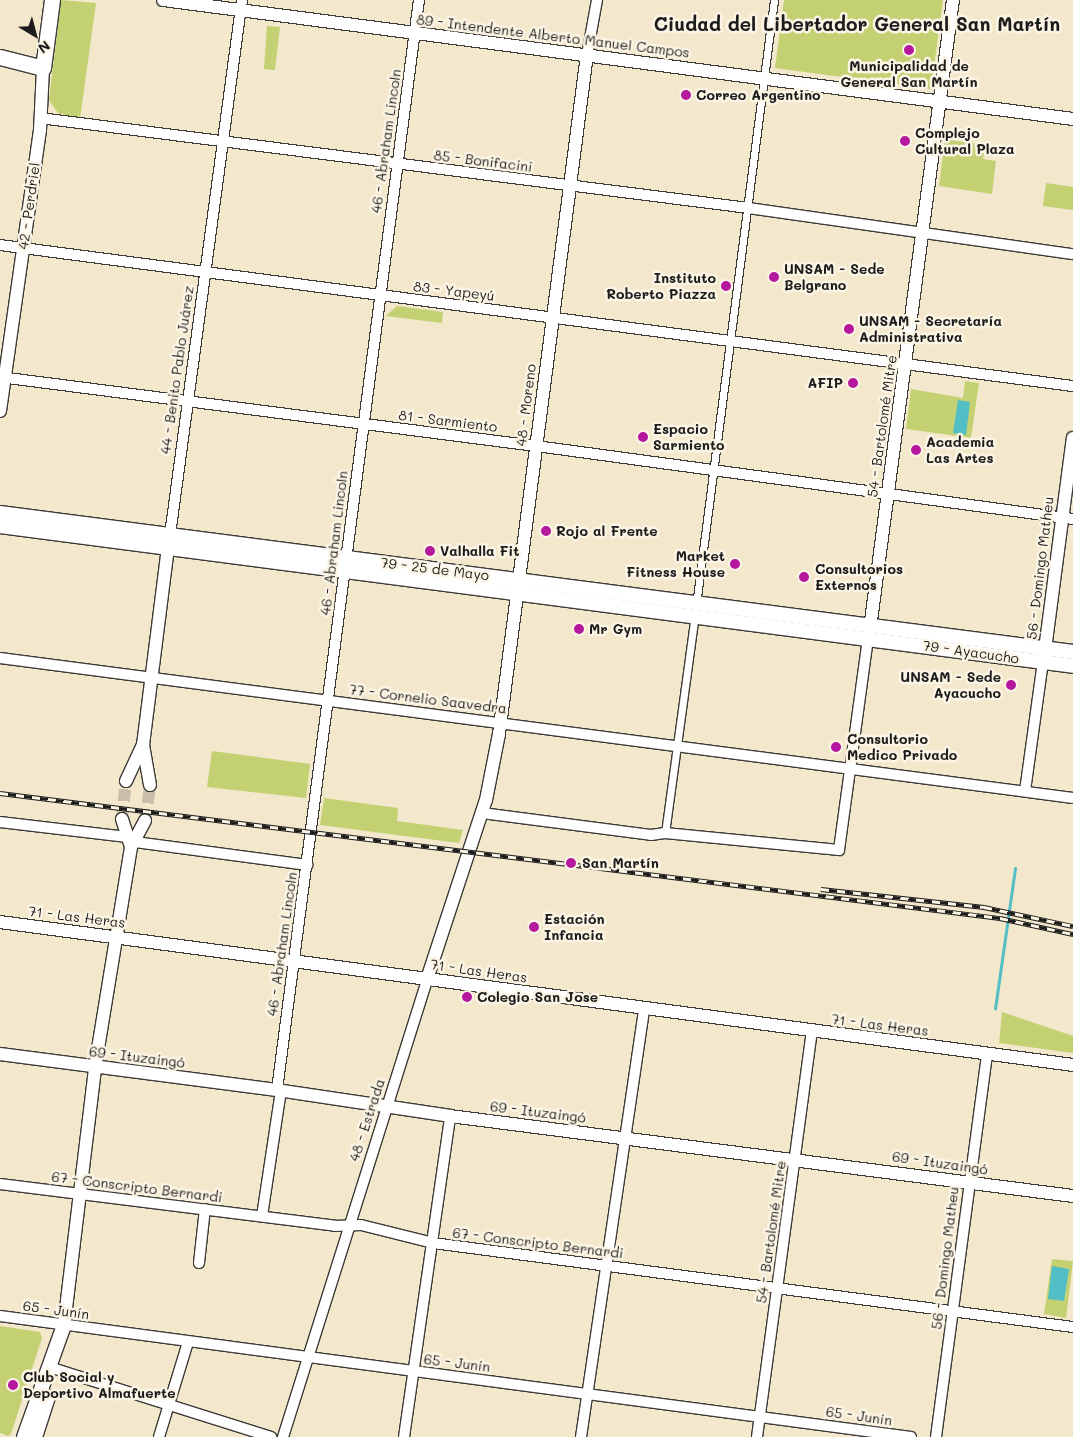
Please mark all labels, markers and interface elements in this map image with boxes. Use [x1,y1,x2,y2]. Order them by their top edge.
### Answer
north arrow [10,10,60,60]
street label: 89 - Intendente Alberto Manuel Campos [415,11,691,61]
district label: Ciudad del Libertador General San Martín [654,13,1060,35]
text: N [34,37,54,58]
marker: Municipalidad de General San Martín [903,44,915,56]
place label: Municipalidad de General San Martín [840,58,978,90]
street label: 46 - Abraham Lincoln [368,68,404,214]
place label: Correo Argentino [696,87,821,103]
marker: Correo Argentino [680,89,692,101]
place label: Complejo Cultural Plaza [915,125,1015,158]
marker: Complejo Cultural Plaza [899,135,911,147]
street label: 85 - Bonifacini [433,147,533,175]
street label: 42 - Perdriel [15,162,43,250]
place label: UNSAM - Sede Belgrano [784,261,885,294]
place label: Instituto Roberto Piazza [606,270,716,302]
marker: UNSAM - Sede Belgrano [768,271,780,283]
street label: 83 - Yapeyú [412,278,496,304]
marker: Instituto Roberto Piazza [720,280,732,292]
street label: 44 - Benito Pablo Juárez [157,285,197,455]
place label: UNSAM - Secretaría Administrativa [859,313,1002,346]
marker: UNSAM - Secretaría Administrativa [843,323,855,335]
street label: 54 - Bartolomé Mitre [864,354,900,498]
street label: 48 - Moreno [513,363,539,447]
place label: AFIP [808,375,843,391]
marker: AFIP [847,377,859,389]
street label: 81 - Sarmiento [398,407,498,435]
place label: Espacio Sarmiento [653,421,725,454]
marker: Espacio Sarmiento [637,431,649,443]
place label: Academia Las Artes [926,434,994,467]
marker: Academia Las Artes [910,444,922,456]
street label: 46 - Abraham Lincoln [317,470,351,616]
street label: 56 - Domingo Matheu [1023,496,1057,640]
place label: Rojo al Frente [556,523,658,539]
marker: Rojo al Frente [540,525,552,537]
place label: Valhalla Fit [440,543,519,559]
marker: Valhalla Fit [424,545,436,557]
place label: Market Fitness House [626,548,725,580]
street label: 79 - 25 de Mayo [380,554,490,584]
marker: Market Fitness House [729,558,741,570]
place label: Consultorios Externos [815,561,903,594]
marker: Consultorios Externos [797,570,811,584]
place label: Mr Gym [589,621,642,637]
marker: Mr Gym [573,623,585,635]
street label: 79 - Ayacucho [922,637,1020,667]
place label: UNSAM - Sede Ayacucho [900,669,1001,702]
marker: UNSAM - Sede Ayacucho [1005,679,1017,691]
street label: 77 - Cornelio Saavedra [348,681,508,717]
place label: Consultorio Medico Privado [847,731,957,764]
marker: Consultorio Medico Privado [829,740,843,754]
place label: San Martín [582,855,659,871]
marker: San Martín [564,856,578,870]
street label: 46 - Abraham Lincoln [264,871,300,1017]
street label: 71 - Las Heras [28,903,126,931]
place label: Estación Infancia [544,911,604,944]
marker: Estación Infancia [528,921,540,933]
street label: 71 - Las Heras [430,956,528,986]
place label: Colegio San Jose [477,989,598,1005]
marker: Colegio San Jose [461,991,473,1003]
street label: 71 - Las Heras [831,1011,929,1039]
street label: 69 - Ituzaingó [88,1043,186,1071]
street label: 48 - Estrada [346,1077,388,1163]
street label: 69 - Ituzaingó [489,1098,587,1126]
street label: 69 - Ituzaingó [891,1148,989,1178]
street label: 54 - Bartolomé Mitre [753,1160,789,1304]
street label: 67 - Conscripto Bernardi [51,1168,223,1206]
street label: 56 - Domingo Matheu [928,1186,962,1330]
street label: 67 - Conscripto Bernardi [452,1224,624,1262]
street label: 65 - Junín [22,1297,90,1323]
street label: 65 - Junín [423,1351,491,1375]
place label: Club Social y Deportivo Almafuerte [23,1369,176,1401]
marker: Club Social y Deportivo Almafuerte [7,1379,19,1391]
street label: 65 - Junín [825,1403,893,1429]

